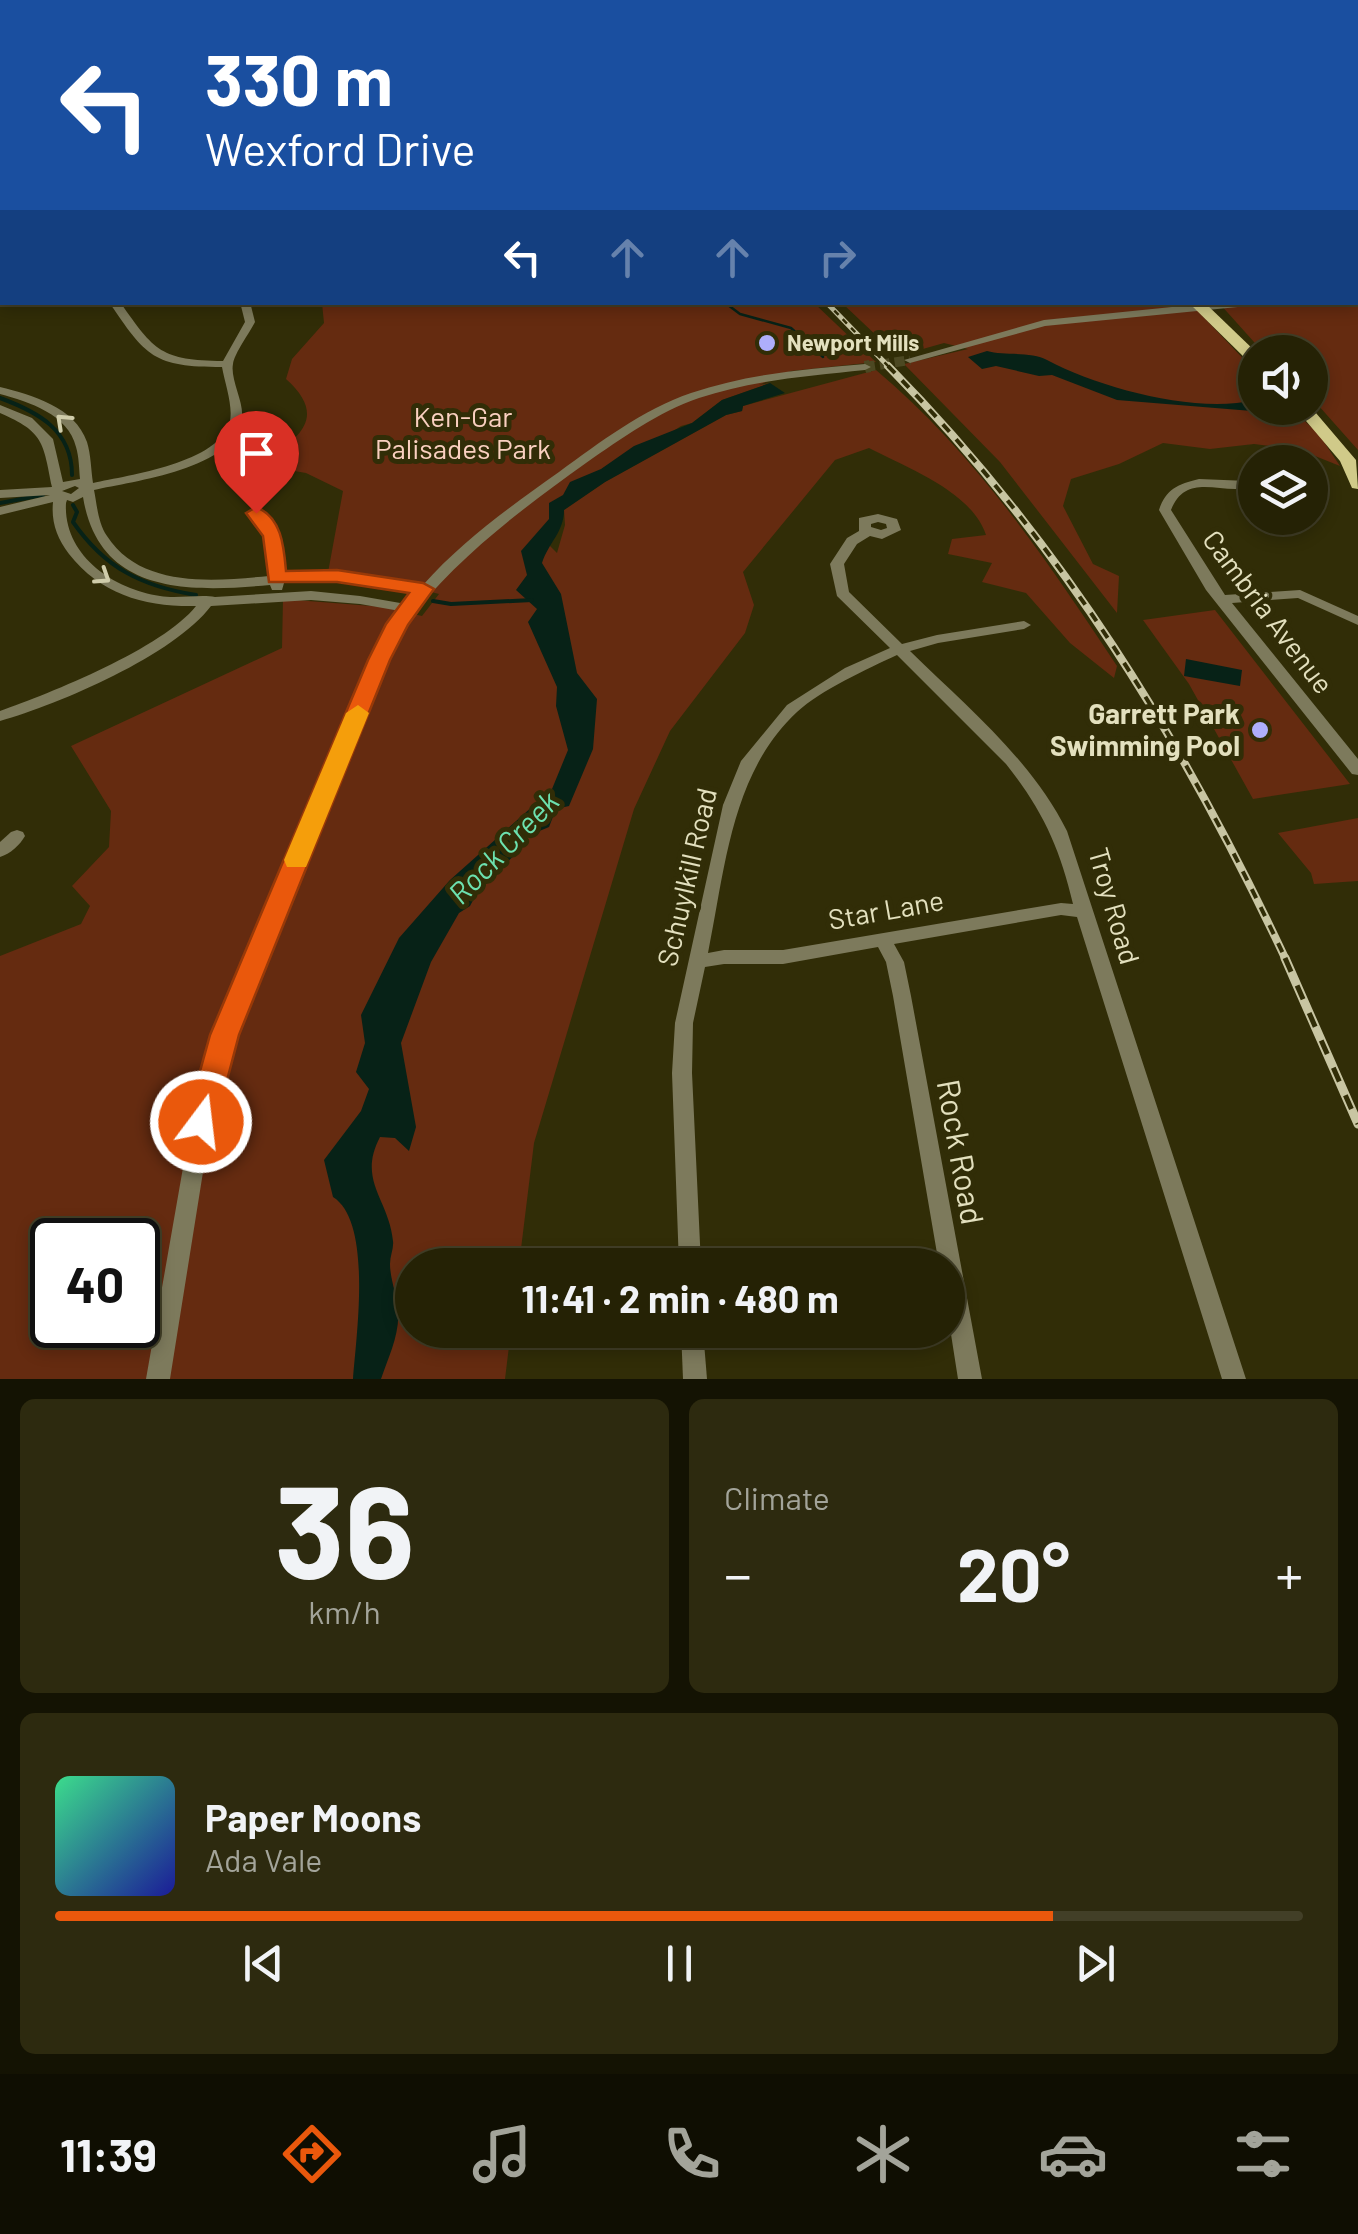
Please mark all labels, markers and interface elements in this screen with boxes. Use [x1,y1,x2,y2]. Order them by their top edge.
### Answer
text: 330 m [205,36,393,120]
icon: left [40,40,170,170]
text: Wexford Drive [205,121,476,175]
icon: left [495,230,550,285]
icon: ahead [600,230,655,285]
icon: ahead [705,230,760,285]
icon: right [810,230,865,285]
place label: Newport Mills [787,329,919,355]
marker: Newport Mills [756,332,778,354]
map controls [1238,335,1328,535]
button: sound [1238,335,1328,425]
park label: Ken-Gar Palisades Park [375,399,551,465]
pin [214,411,299,514]
one-way arrow [56,415,74,433]
icon: arrive [229,426,284,481]
button: layers [1238,445,1328,535]
street label: Cambria Avenue [1196,523,1341,700]
one-way arrow [93,565,111,584]
place label: Garrett Park Swimming Pool [1050,696,1240,762]
marker: Garrett Park Swimming Pool [1249,719,1271,741]
water label: Rock Creek [440,782,565,910]
street label: Schuylkill Road [649,784,723,969]
street label: Troy Road [1082,844,1148,968]
street label: Star Lane [825,882,946,936]
position arrow [149,1070,253,1174]
street label: Rock Road [931,1076,993,1227]
speed limit sign: 40 [30,1218,160,1348]
text: 11:41 · 2 min · 480 m [521,1275,839,1321]
text: 36 [274,1449,415,1605]
text: Climate [724,1478,830,1516]
text: 20° [957,1527,1070,1617]
text: − [724,1540,752,1606]
text: + [1275,1540,1303,1606]
text: km/h [308,1592,381,1630]
text: Paper Moons [205,1794,421,1840]
text: Ada Vale [205,1840,322,1878]
icon: previous [236,1936,291,1991]
icon: pause [652,1936,707,1991]
icon: next [1068,1936,1123,1991]
icon: directions [277,2119,347,2189]
icon: music [467,2119,537,2189]
icon: phone [657,2119,727,2189]
icon: climate [848,2119,918,2189]
icon: car [1038,2119,1108,2189]
icon: filters [1228,2119,1298,2189]
text: 11:39 [60,2127,157,2181]

